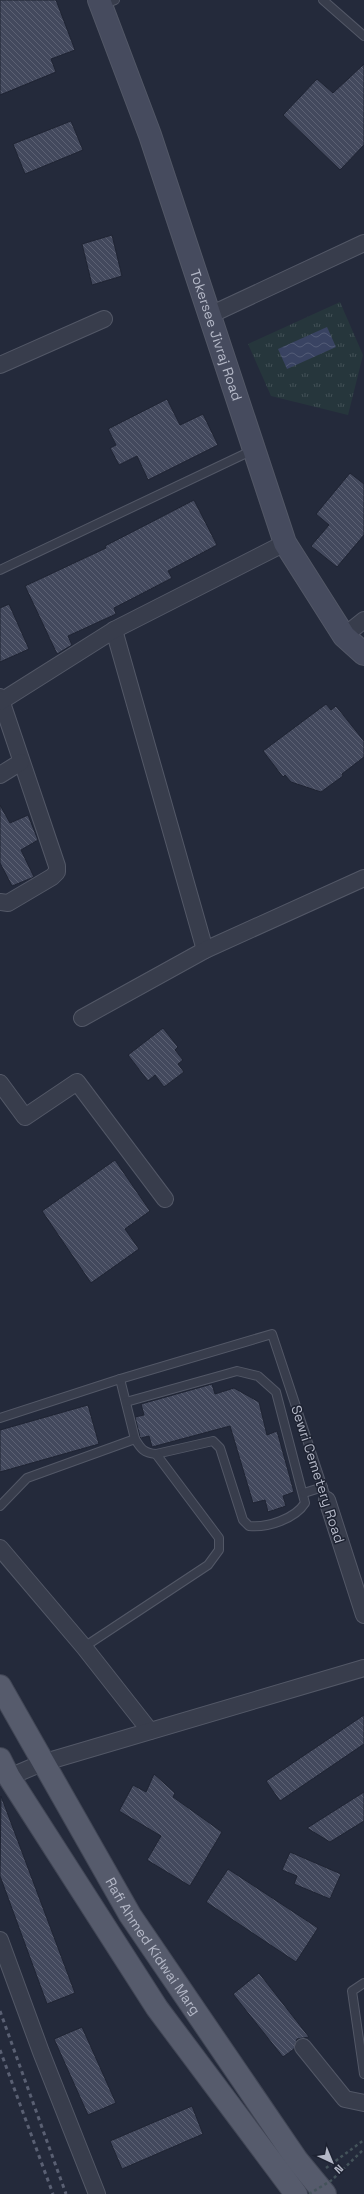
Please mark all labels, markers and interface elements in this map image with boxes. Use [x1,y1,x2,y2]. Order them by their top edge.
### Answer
street label: Tokersee Jivraj Road [186,267,246,403]
street label: Sewri Cemetery Road [287,1403,349,1545]
street label: Rafi Ahmed Kidwai Marg [102,1874,205,2019]
north arrow [312,2142,352,2182]
text: N [331,2162,346,2177]

